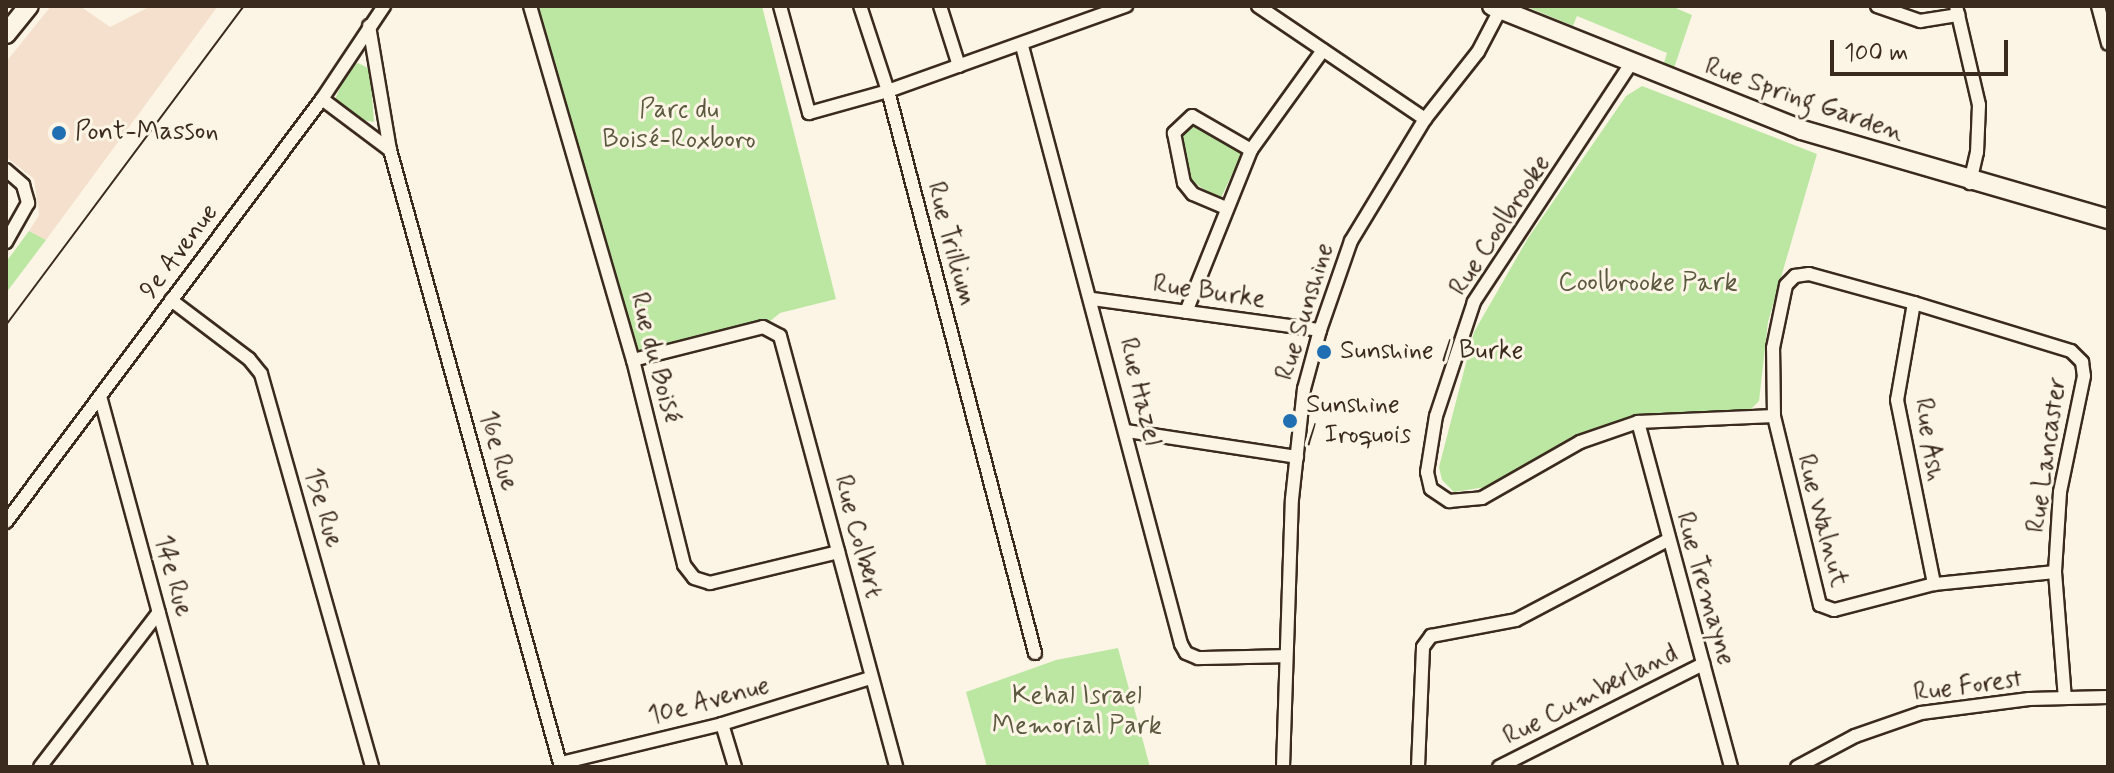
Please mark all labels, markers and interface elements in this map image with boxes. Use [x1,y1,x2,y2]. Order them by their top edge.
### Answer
scale bar [1834,24,2012,74]
text: 100 m [1844,38,1908,69]
street label: Rue Spring Garden [1704,54,1904,148]
park label: Parc du Boisé-Roxboro [602,95,756,156]
place label: Pont-Masson [75,117,219,149]
marker: Pont-Masson [50,124,68,142]
street label: Rue Coolbrooke [1444,150,1558,302]
street label: Rue Trillium [919,179,981,309]
street label: 9e Avenue [133,197,227,307]
street label: Rue Sunshine [1271,241,1341,383]
park label: Coolbrooke Park [1560,268,1736,300]
street label: Rue Burke [1152,270,1266,316]
street label: Rue du Boisé [622,290,686,426]
street label: Rue Hazel [1111,336,1167,448]
place label: Sunshine / Burke [1340,336,1523,368]
marker: Sunshine / Burke [1315,343,1333,361]
street label: Rue Lancaster [2022,376,2074,534]
place label: Sunshine / Iroquois [1306,390,1411,452]
street label: Rue Ash [1906,396,1950,484]
street label: 16e Rue [470,406,524,496]
marker: Sunshine / Iroquois [1281,412,1299,430]
street label: Rue Walnut [1789,452,1853,590]
street label: 15e Rue [295,463,349,553]
street label: Rue Colbert [825,471,889,603]
street label: Rue Tremayne [1667,508,1741,670]
street label: 14e Rue [146,531,198,621]
street label: Rue Cumberland [1500,639,1682,753]
street label: Rue Forest [1911,664,2025,710]
street label: 10e Avenue [643,670,775,734]
park label: Kehal Israel Memorial Park [993,681,1161,742]

